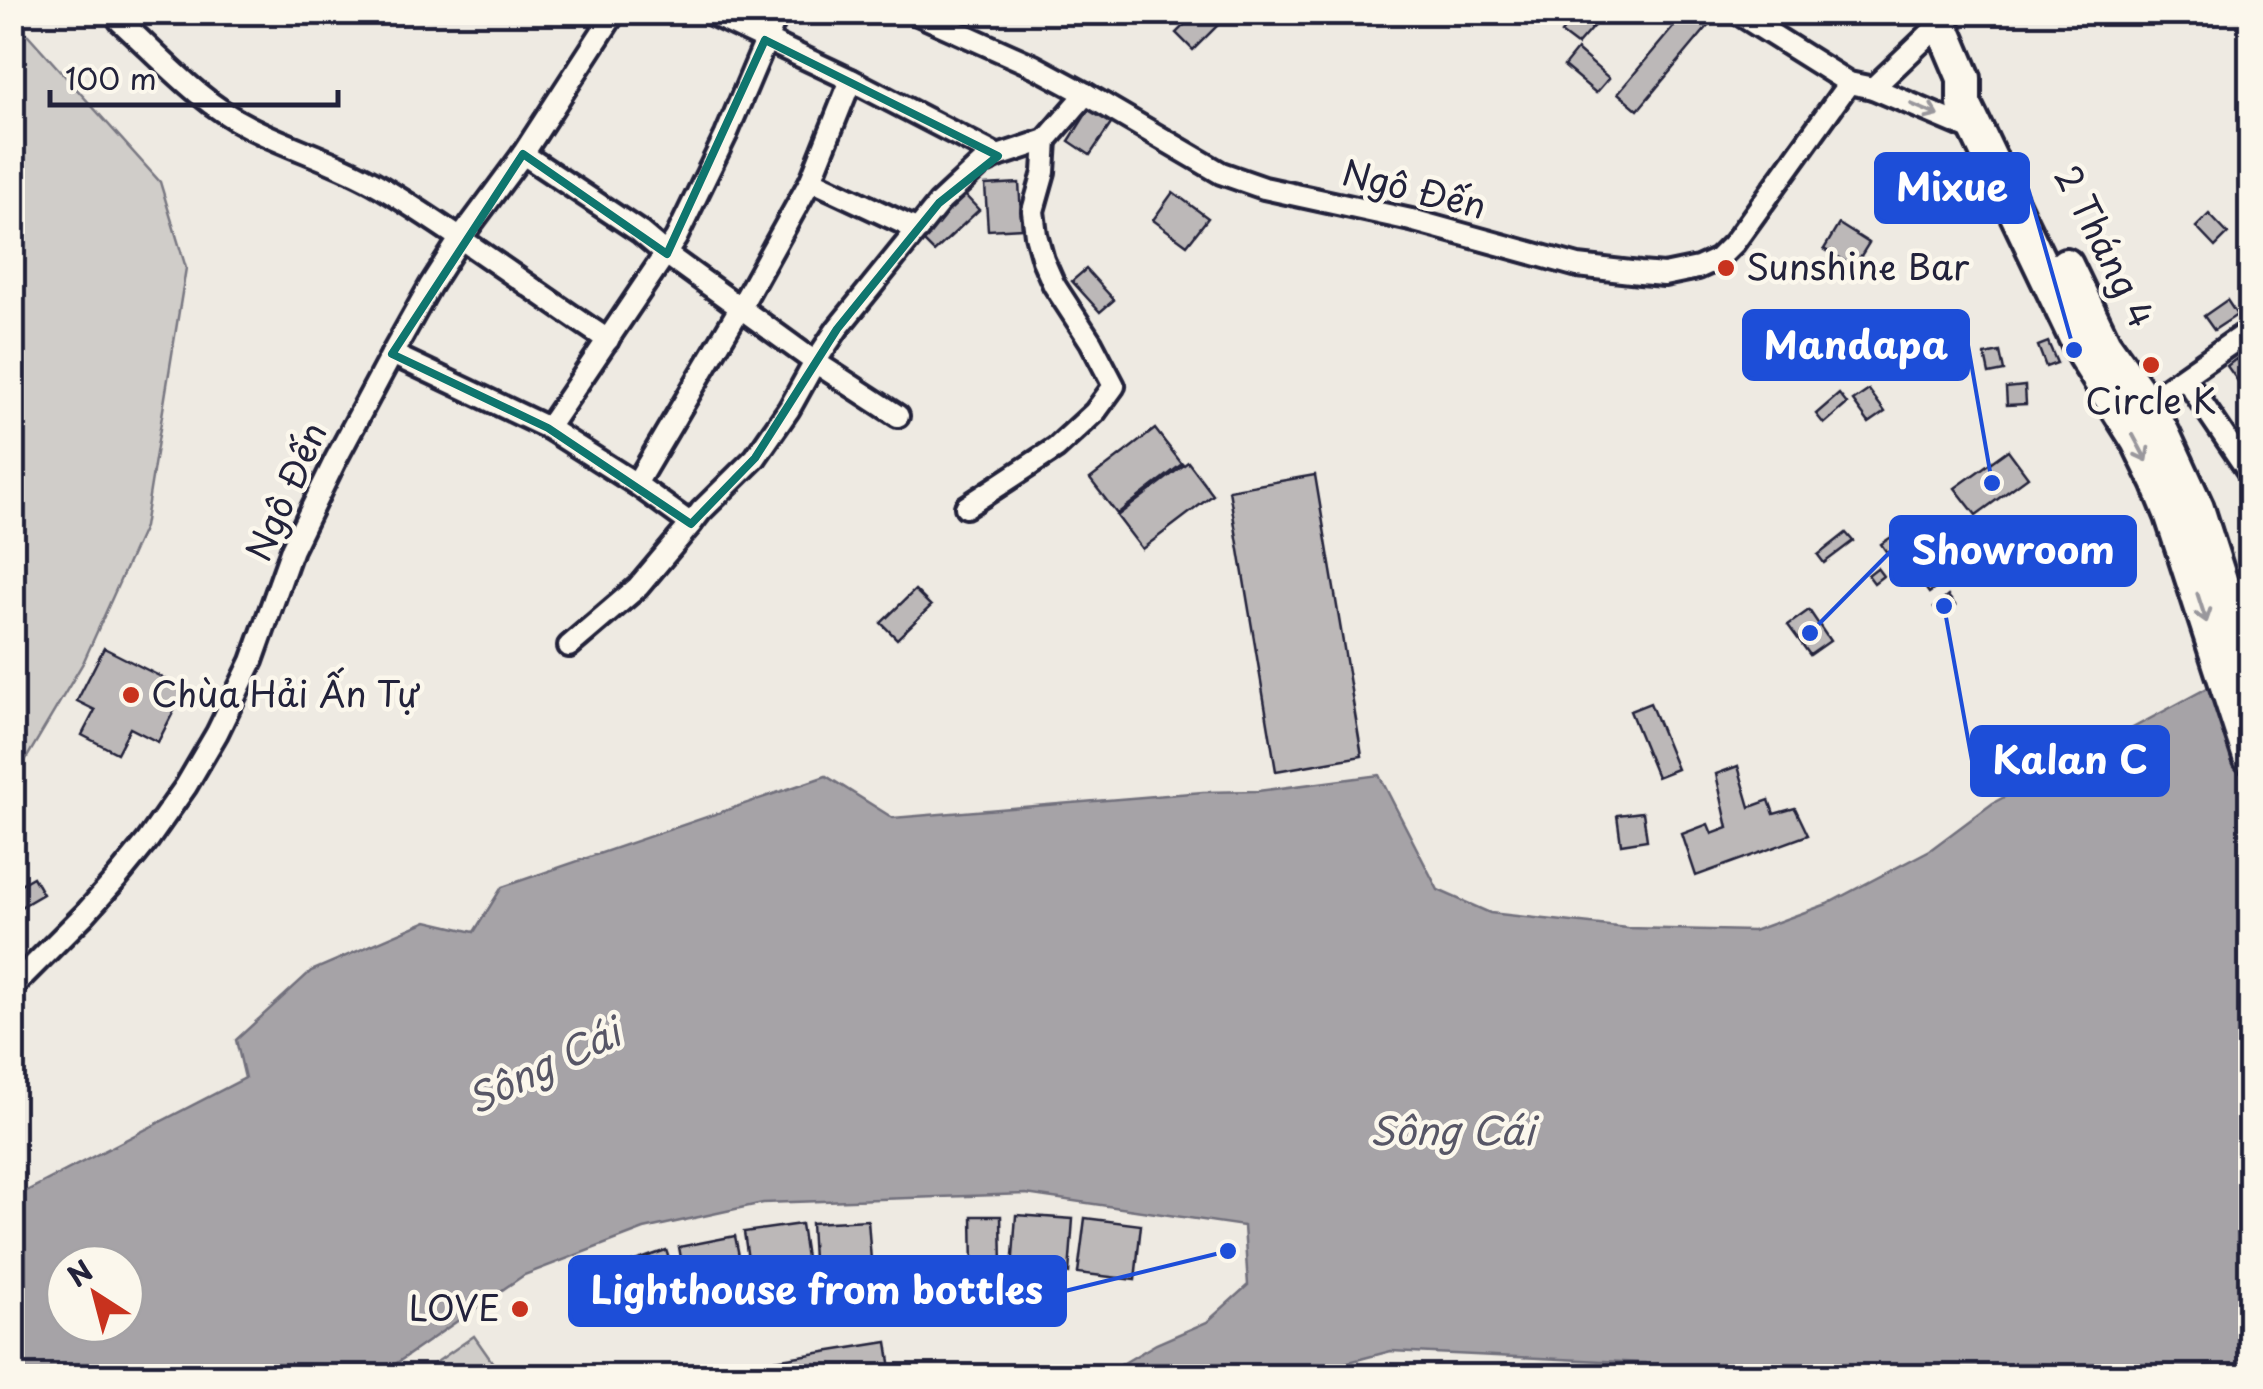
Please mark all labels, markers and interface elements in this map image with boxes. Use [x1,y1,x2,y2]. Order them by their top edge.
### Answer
scale bar [50,45,338,107]
text: 100 m [65,55,157,100]
one-way arrow [1909,102,1940,120]
street label: Ngô Đến [1337,144,1492,231]
callout: Mixue [1876,154,2028,222]
street label: 2 Tháng 4 [2043,156,2170,336]
text: Mixue [1896,157,2008,214]
place label: Sunshine Bar [1746,239,1970,292]
marker: Sunshine Bar [1715,257,1737,279]
callout: Mandapa [1744,311,1968,379]
text: Mandapa [1764,315,1948,372]
marker: Circle K [2140,354,2162,376]
place label: Circle K [2085,373,2217,426]
street label: Ngô Đến [231,413,339,569]
one-way arrow [2131,432,2151,462]
callout: Showroom [1891,517,2135,585]
text: Showroom [1911,520,2115,577]
one-way arrow [2195,592,2213,624]
place label: Chùa Hải Ấn Tự [151,666,420,719]
marker: Chùa Hải Ấn Tự [120,684,142,706]
callout: Kalan C [1972,727,2168,795]
text: Kalan C [1992,730,2148,787]
water label: Sông Cái [456,1001,634,1126]
water label: Sông Cái [1370,1101,1540,1158]
north arrow [45,1244,145,1344]
text: N [58,1249,101,1296]
callout: Lighthouse from bottles [570,1257,1065,1325]
text: Lighthouse from bottles [591,1260,1043,1317]
place label: LOVE [409,1280,500,1333]
marker: LOVE [509,1298,531,1320]

